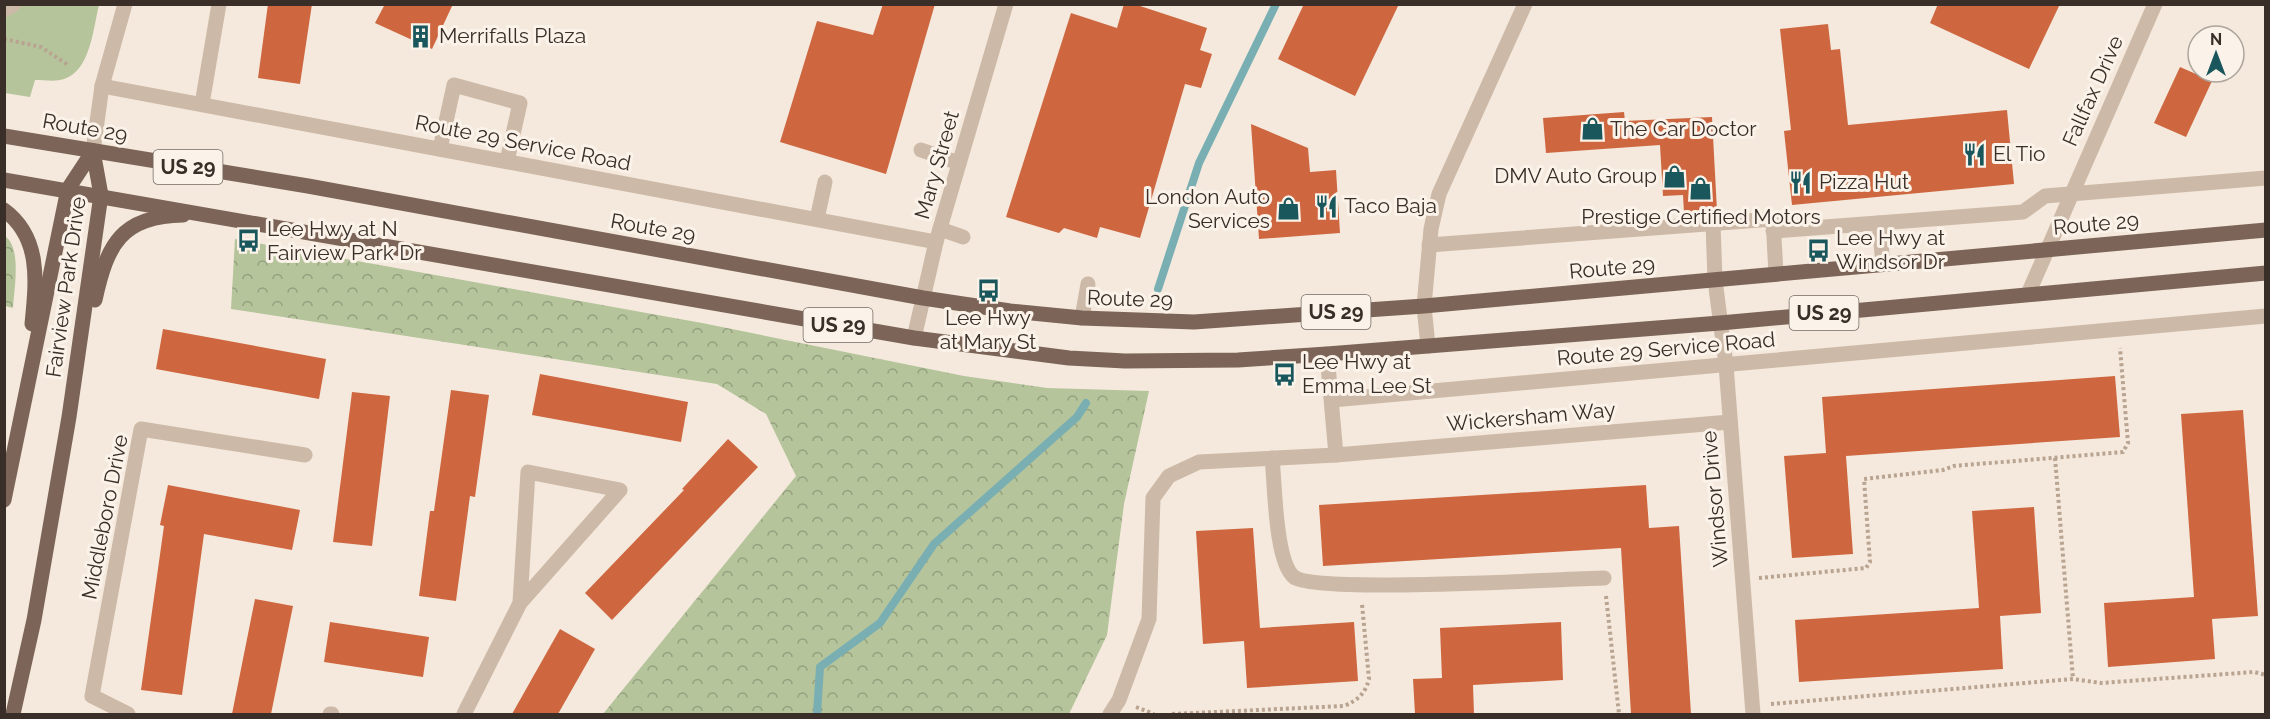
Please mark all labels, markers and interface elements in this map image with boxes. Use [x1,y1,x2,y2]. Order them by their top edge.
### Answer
building icon: Merrifalls Plaza [408,23,434,49]
place label: Merrifalls Plaza [439,23,586,48]
north arrow [2186,24,2246,84]
text: N [2210,30,2222,49]
street label: Fallfax Drive [2057,32,2128,150]
street label: Route 29 [41,108,130,147]
street label: Mary Street [909,108,964,222]
street label: Route 29 Service Road [413,109,633,176]
shop icon: The Car Doctor [1579,116,1605,142]
place label: The Car Doctor [1610,116,1757,141]
restaurant icon: El Tio [1962,141,1988,167]
place label: El Tio [1993,141,2046,166]
road number: US 29 [154,150,222,184]
place label: DMV Auto Group [1494,163,1657,188]
shop icon: DMV Auto Group [1662,163,1688,189]
restaurant icon: Pizza Hut [1788,169,1814,195]
place label: Pizza Hut [1819,169,1909,194]
shop icon: Prestige Certified Motors [1688,176,1714,202]
place label: London Auto Services [1145,184,1270,233]
restaurant icon: Taco Baja [1313,193,1339,219]
place label: Taco Baja [1344,193,1437,218]
street label: Fairview Park Drive [40,195,91,379]
shop icon: London Auto Services [1275,196,1301,222]
place label: Prestige Certified Motors [1581,204,1821,229]
street label: Route 29 [2052,207,2140,240]
street label: Route 29 [609,208,698,247]
place label: Lee Hwy at N Fairview Park Dr [267,216,422,265]
place label: Lee Hwy at Windsor Dr [1836,225,1946,274]
bus stop icon: Lee Hwy at N Fairview Park Dr [236,228,262,254]
bus stop icon: Lee Hwy at Windsor Dr [1805,237,1831,263]
street label: Route 29 [1568,251,1656,284]
bus stop icon: Lee Hwy at Mary St [975,277,1001,303]
street label: Route 29 [1087,285,1173,312]
road number: US 29 [1302,295,1370,329]
road number: US 29 [1790,296,1858,330]
place label: Lee Hwy at Mary St [940,305,1036,354]
road number: US 29 [804,308,872,342]
street label: Route 29 Service Road [1556,326,1776,371]
place label: Lee Hwy at Emma Lee St [1302,349,1432,398]
bus stop icon: Lee Hwy at Emma Lee St [1271,361,1297,387]
street label: Wickersham Way [1445,397,1616,436]
street label: Windsor Drive [1696,430,1733,568]
street label: Middleboro Drive [76,432,133,602]

